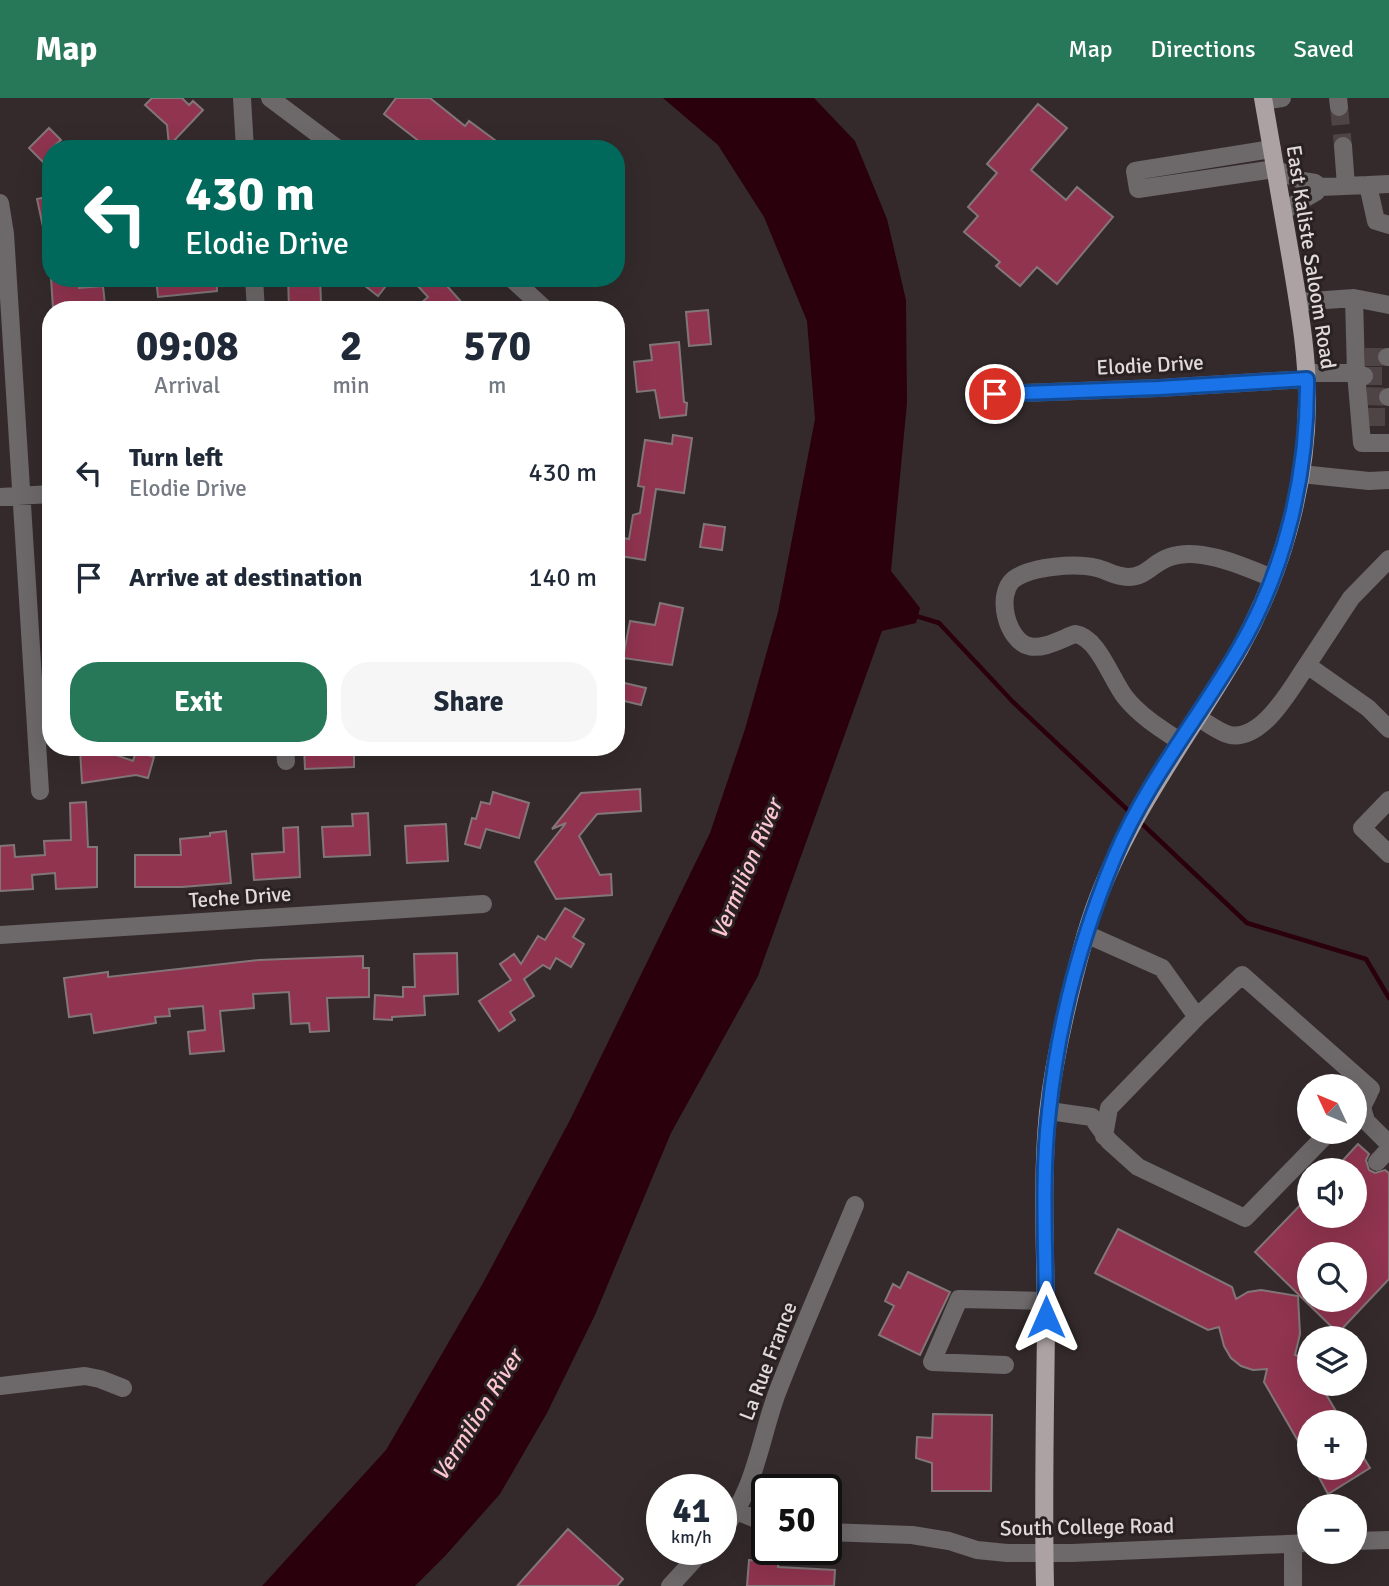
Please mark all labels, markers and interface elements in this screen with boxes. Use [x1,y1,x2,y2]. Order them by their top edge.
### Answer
text: Map [35,29,97,70]
text: Map [1068,34,1113,64]
text: Directions [1151,34,1256,64]
text: Saved [1294,34,1354,64]
street label: East Kaliste Saloom Road [1280,143,1342,371]
text: 430 m [185,164,315,224]
icon: left [70,168,161,259]
text: Elodie Drive [185,224,349,263]
text: 09:08 [136,321,239,372]
text: 2 [340,321,362,372]
text: 570 [463,321,531,372]
street label: Elodie Drive [1096,349,1204,381]
pin [965,364,1025,424]
text: Arrival [154,371,220,400]
text: min [332,371,370,400]
text: m [488,371,506,400]
icon: arrive [976,375,1014,413]
text: Turn left [129,442,223,474]
icon: left [70,454,108,492]
text: 430 m [528,457,597,489]
text: Elodie Drive [129,474,247,503]
icon: arrive [70,559,108,597]
text: Arrive at destination [129,562,362,594]
text: 140 m [528,562,597,594]
button: Exit [70,662,327,742]
button: Share [341,662,597,742]
water label: Vermilion River [704,792,790,943]
street label: Teche Drive [188,880,292,914]
north arrow [1297,1074,1367,1144]
map controls [1297,1074,1367,1564]
button: sound [1297,1158,1367,1228]
button: search [1297,1242,1367,1312]
position arrow [1009,1280,1083,1354]
street label: La Rue France [733,1298,803,1424]
button: layers [1297,1326,1367,1396]
water label: Vermilion River [426,1341,531,1486]
button: + [1297,1410,1367,1480]
speed limit sign: 50 [751,1474,842,1565]
text: 41 [673,1489,710,1532]
button: − [1297,1494,1367,1564]
street label: South College Road [1000,1512,1174,1542]
text: km/h [671,1526,712,1548]

